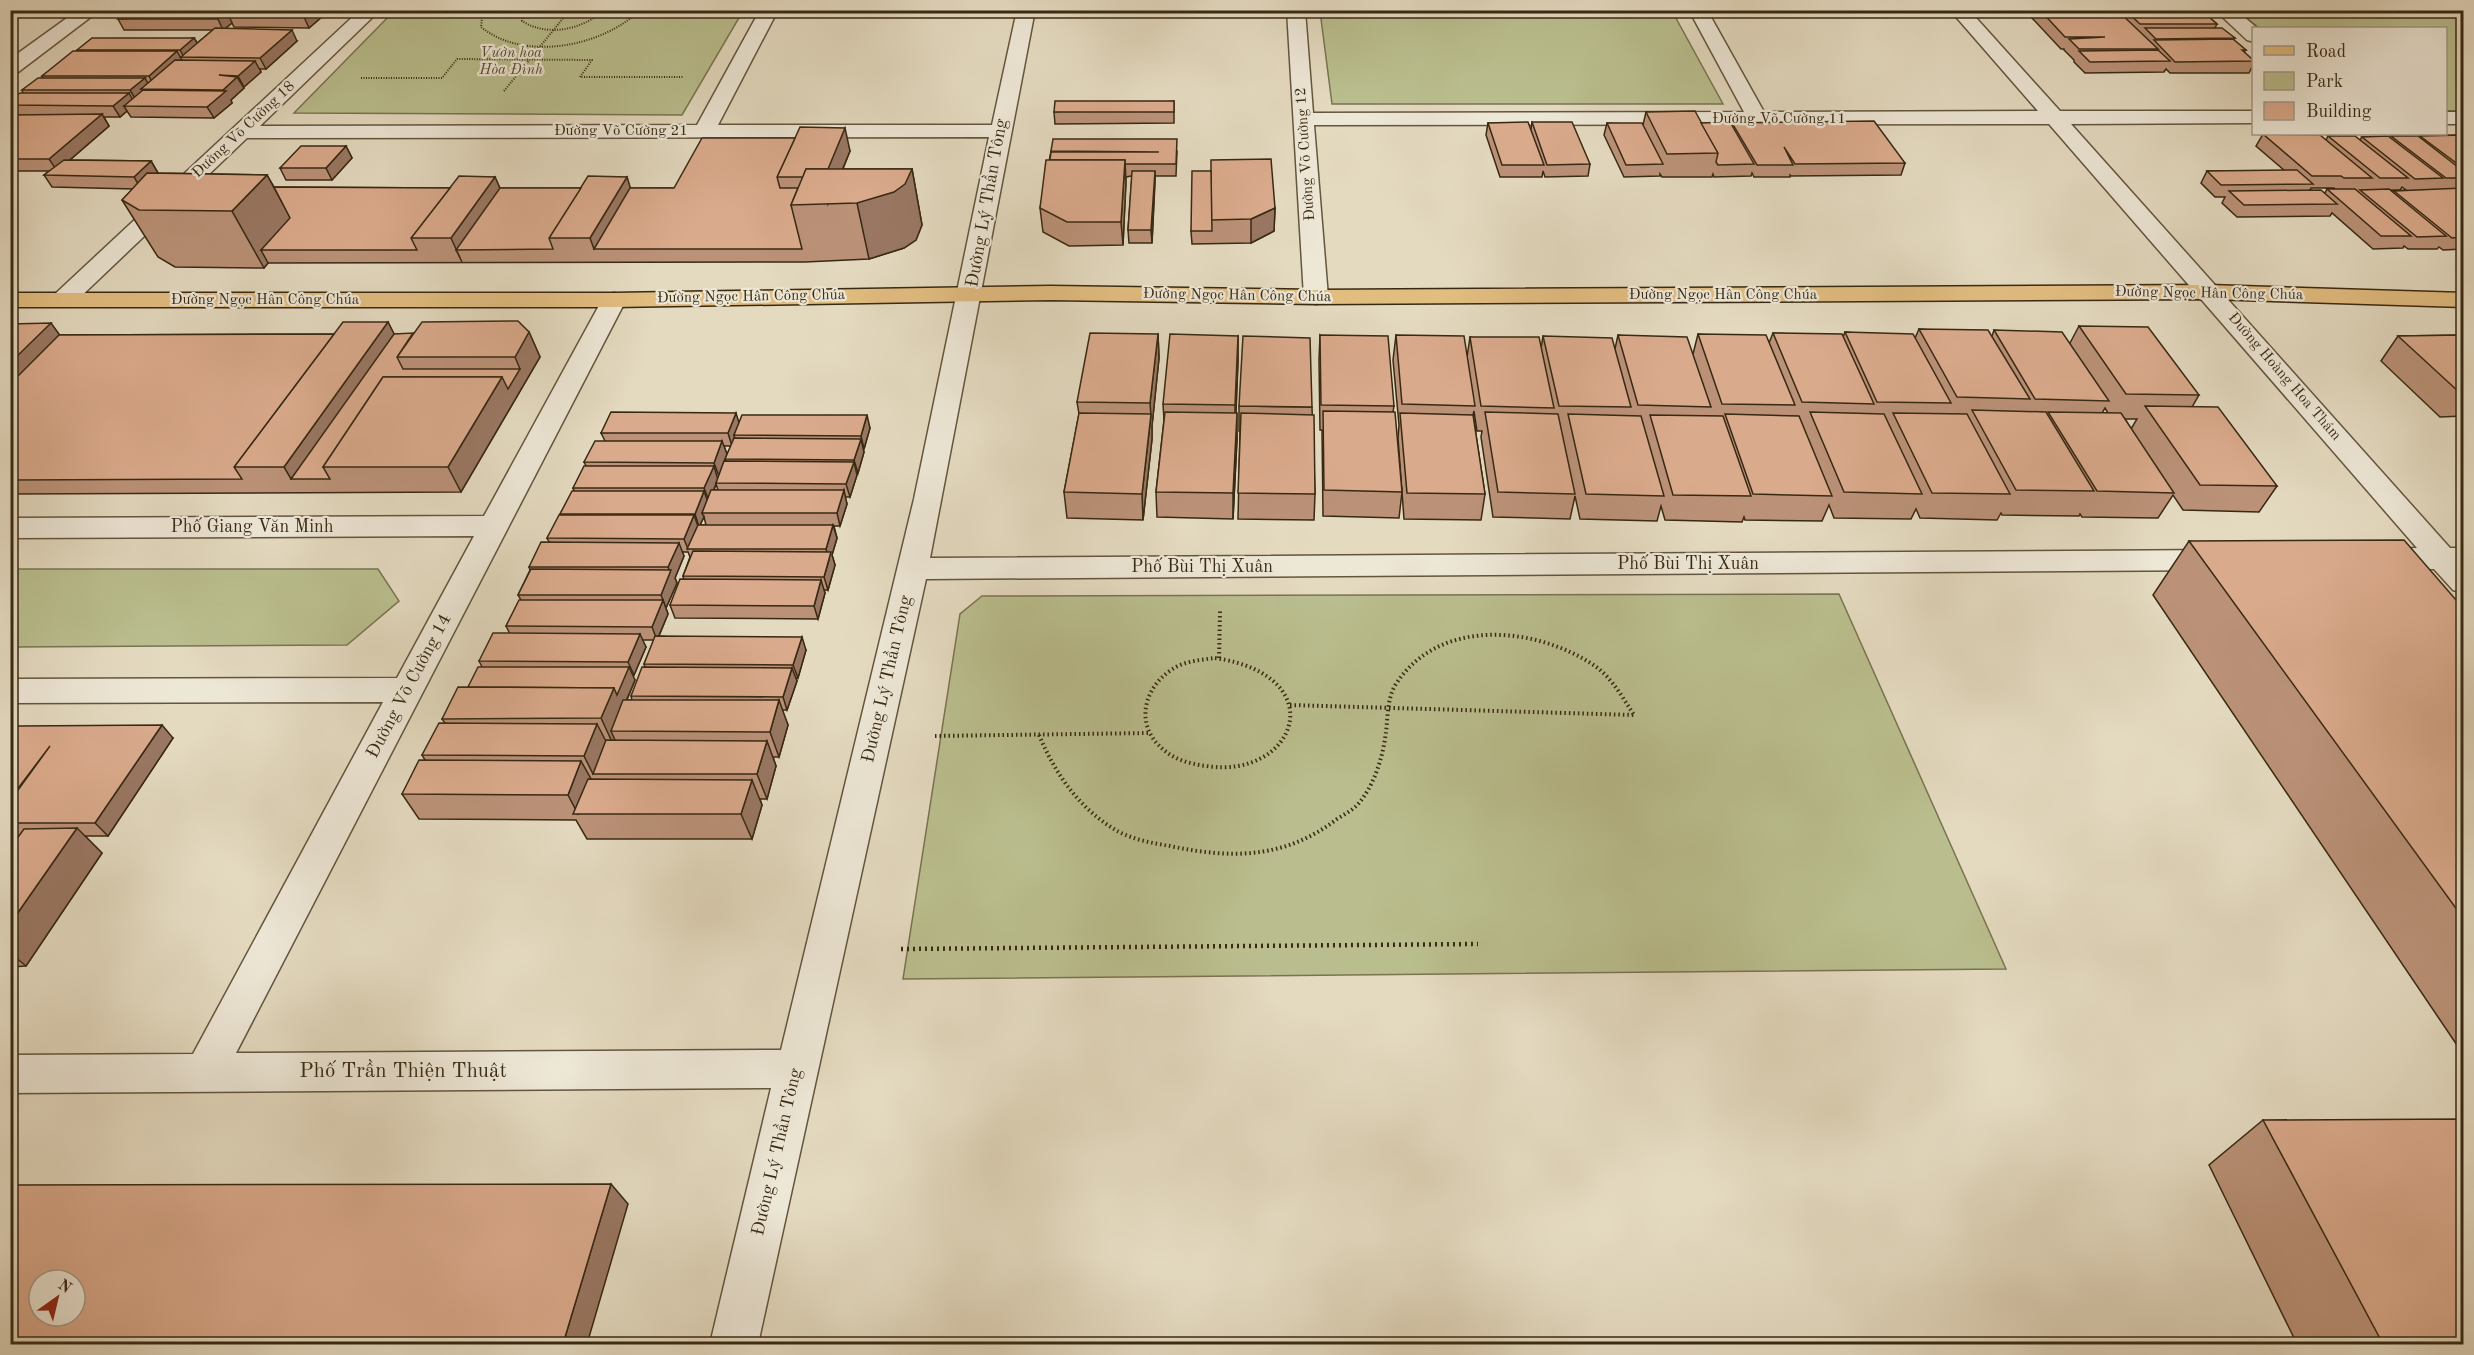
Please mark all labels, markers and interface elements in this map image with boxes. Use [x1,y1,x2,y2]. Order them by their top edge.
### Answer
legend [2252,27,2447,135]
text: Road [2306,43,2346,61]
park label: Vườn hoa Hòa Đình [478,46,543,78]
text: Park [2306,73,2343,91]
street label: Đường Võ Cường 18 [190,79,298,181]
street label: Đường Võ Cường 12 [1294,87,1318,221]
text: Building [2306,103,2372,121]
street label: Đường Võ Cường 11 [1712,112,1846,127]
street label: Đường Lý Thần Tông [960,116,1011,289]
street label: Đường Võ Cường 21 [554,124,688,139]
street label: Đường Ngọc Hân Công Chúa [2115,285,2304,303]
street label: Đường Ngọc Hân Công Chúa [1143,287,1332,305]
street label: Đường Ngọc Hân Công Chúa [657,288,846,306]
street label: Đường Ngọc Hân Công Chúa [1629,288,1818,303]
street label: Đường Ngọc Hân Công Chúa [171,293,360,308]
street label: Đường Hoàng Hoa Thám [2225,310,2343,444]
street label: Phố Giang Văn Minh [170,517,334,536]
street label: Phố Bùi Thị Xuân [1617,554,1759,573]
street label: Phố Bùi Thị Xuân [1131,557,1273,576]
street label: Đường Lý Thần Tông [856,593,915,764]
street label: Đường Võ Cường 14 [363,611,455,761]
street label: Phố Trần Thiện Thuật [299,1059,507,1082]
street label: Đường Lý Thần Tông [746,1066,805,1237]
north arrow [27,1268,87,1328]
text: N [55,1277,74,1298]

